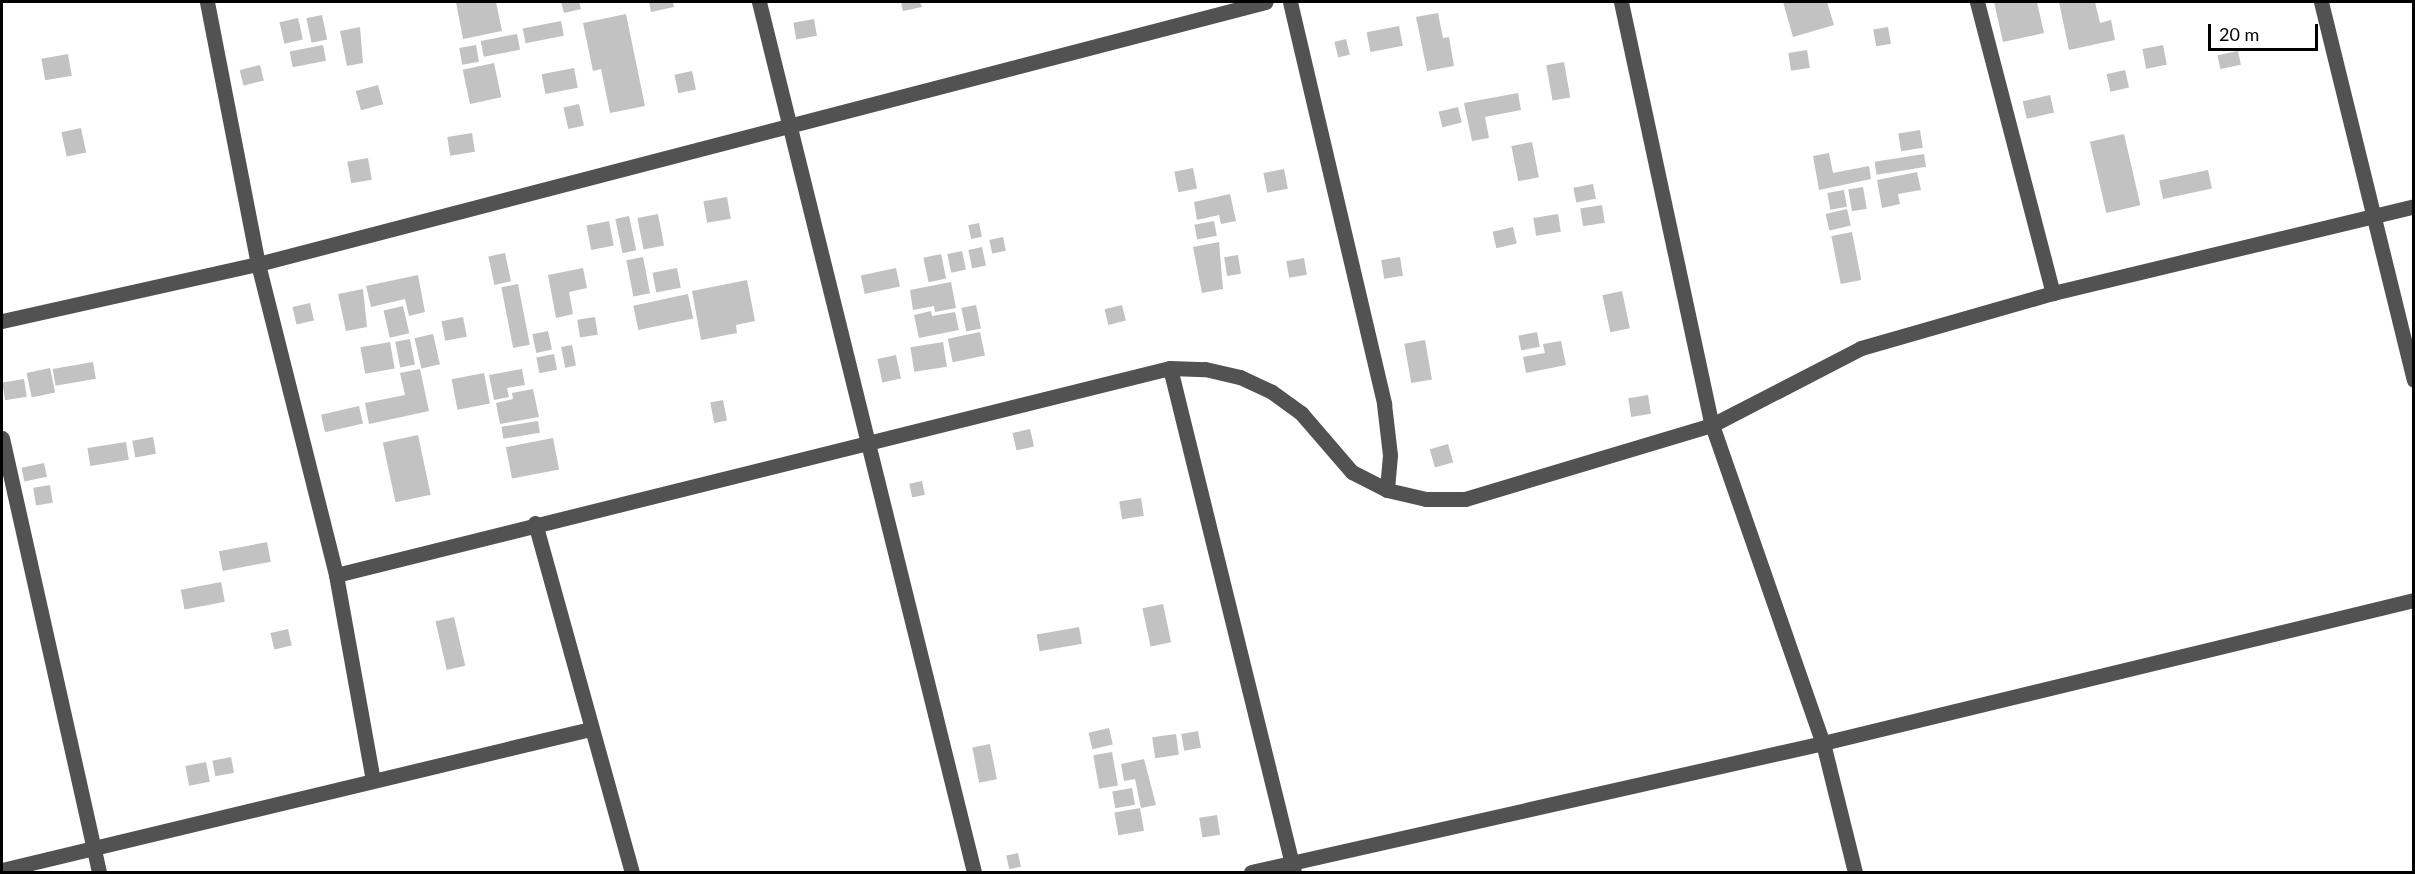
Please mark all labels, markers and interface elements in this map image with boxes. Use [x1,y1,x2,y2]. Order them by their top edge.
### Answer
scale bar [2211,12,2320,50]
text: 20 m [2219,23,2259,45]

